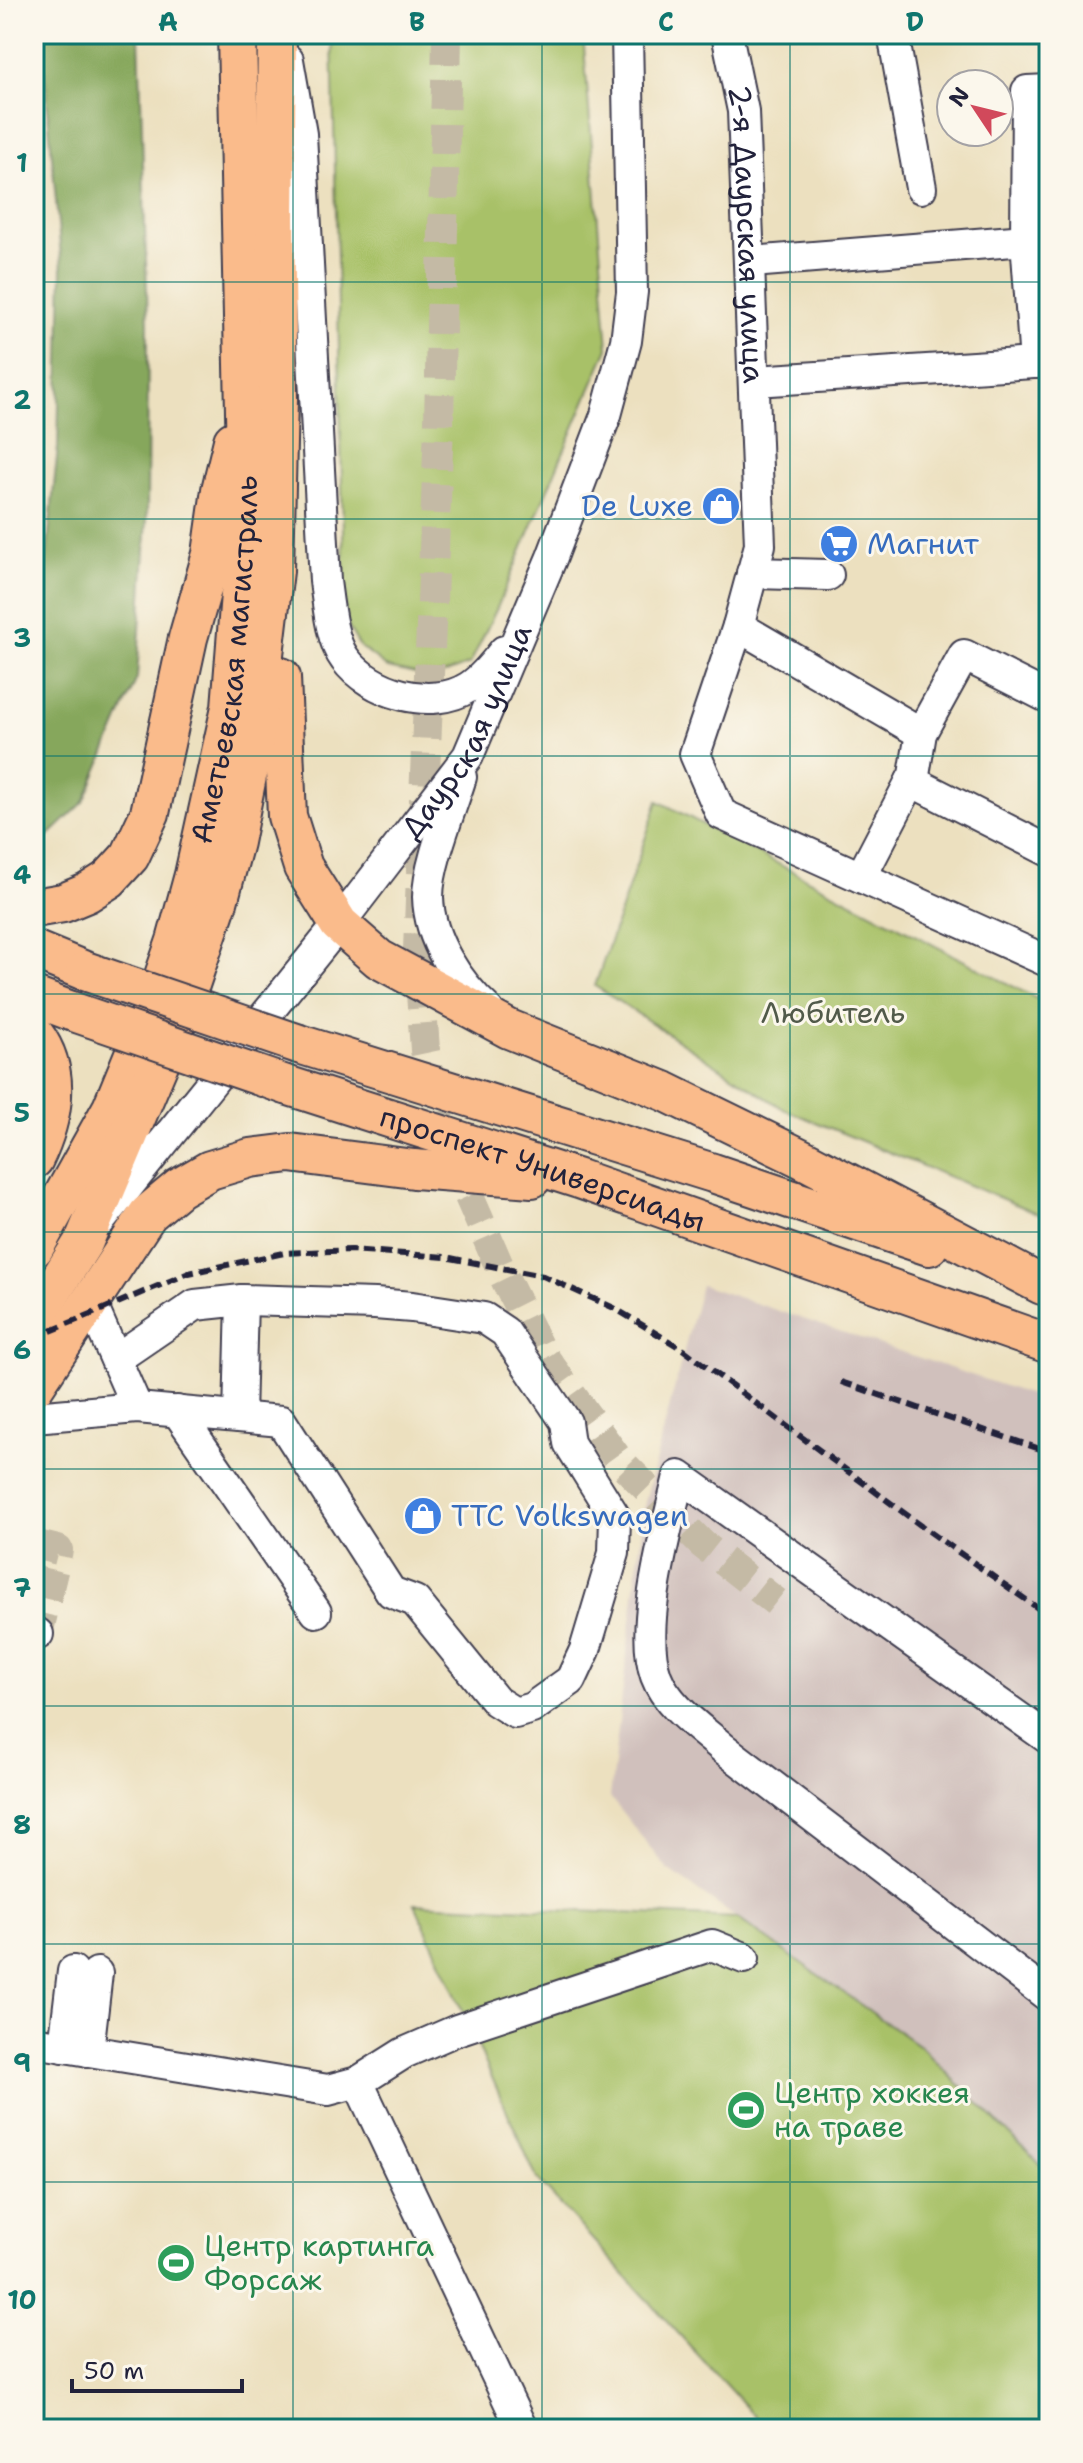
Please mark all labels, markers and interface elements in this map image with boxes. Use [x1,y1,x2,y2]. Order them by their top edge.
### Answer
text: A [158,4,178,39]
text: B [409,4,425,39]
text: C [658,4,674,39]
text: D [906,4,924,39]
north arrow [935,68,1015,148]
street label: 2-я Даурская улица [718,81,775,385]
text: N [942,81,976,112]
text: 1 [16,145,28,180]
text: 2 [13,382,31,417]
street label: Аметьевская магистраль [181,475,267,847]
place label: De Luxe [581,485,693,526]
shop icon: De Luxe [700,485,742,527]
supermarket icon: Магнит [818,523,860,565]
place label: Магнит [867,523,980,564]
street label: Даурская улица [391,617,542,847]
text: 3 [13,620,31,655]
text: 4 [13,857,31,892]
park label: Любитель [761,992,905,1033]
text: 5 [14,1095,30,1130]
street label: проспект Универсиады [375,1095,711,1242]
text: 6 [13,1332,31,1367]
shop icon: ТТС Volkswagen [402,1495,444,1537]
place label: ТТС Volkswagen [451,1495,688,1536]
text: 7 [13,1570,31,1605]
text: 8 [13,1807,31,1842]
text: 9 [13,2045,31,2080]
place label: Центр хоккея на траве [774,2072,970,2147]
sports icon: Центр хоккея на траве [725,2089,767,2131]
place label: Центр картинга Форсаж [204,2225,434,2300]
sports icon: Центр картинга Форсаж [155,2242,197,2284]
text: 10 [7,2282,37,2317]
scale bar [72,2343,242,2393]
text: 50 m [84,2355,144,2387]

